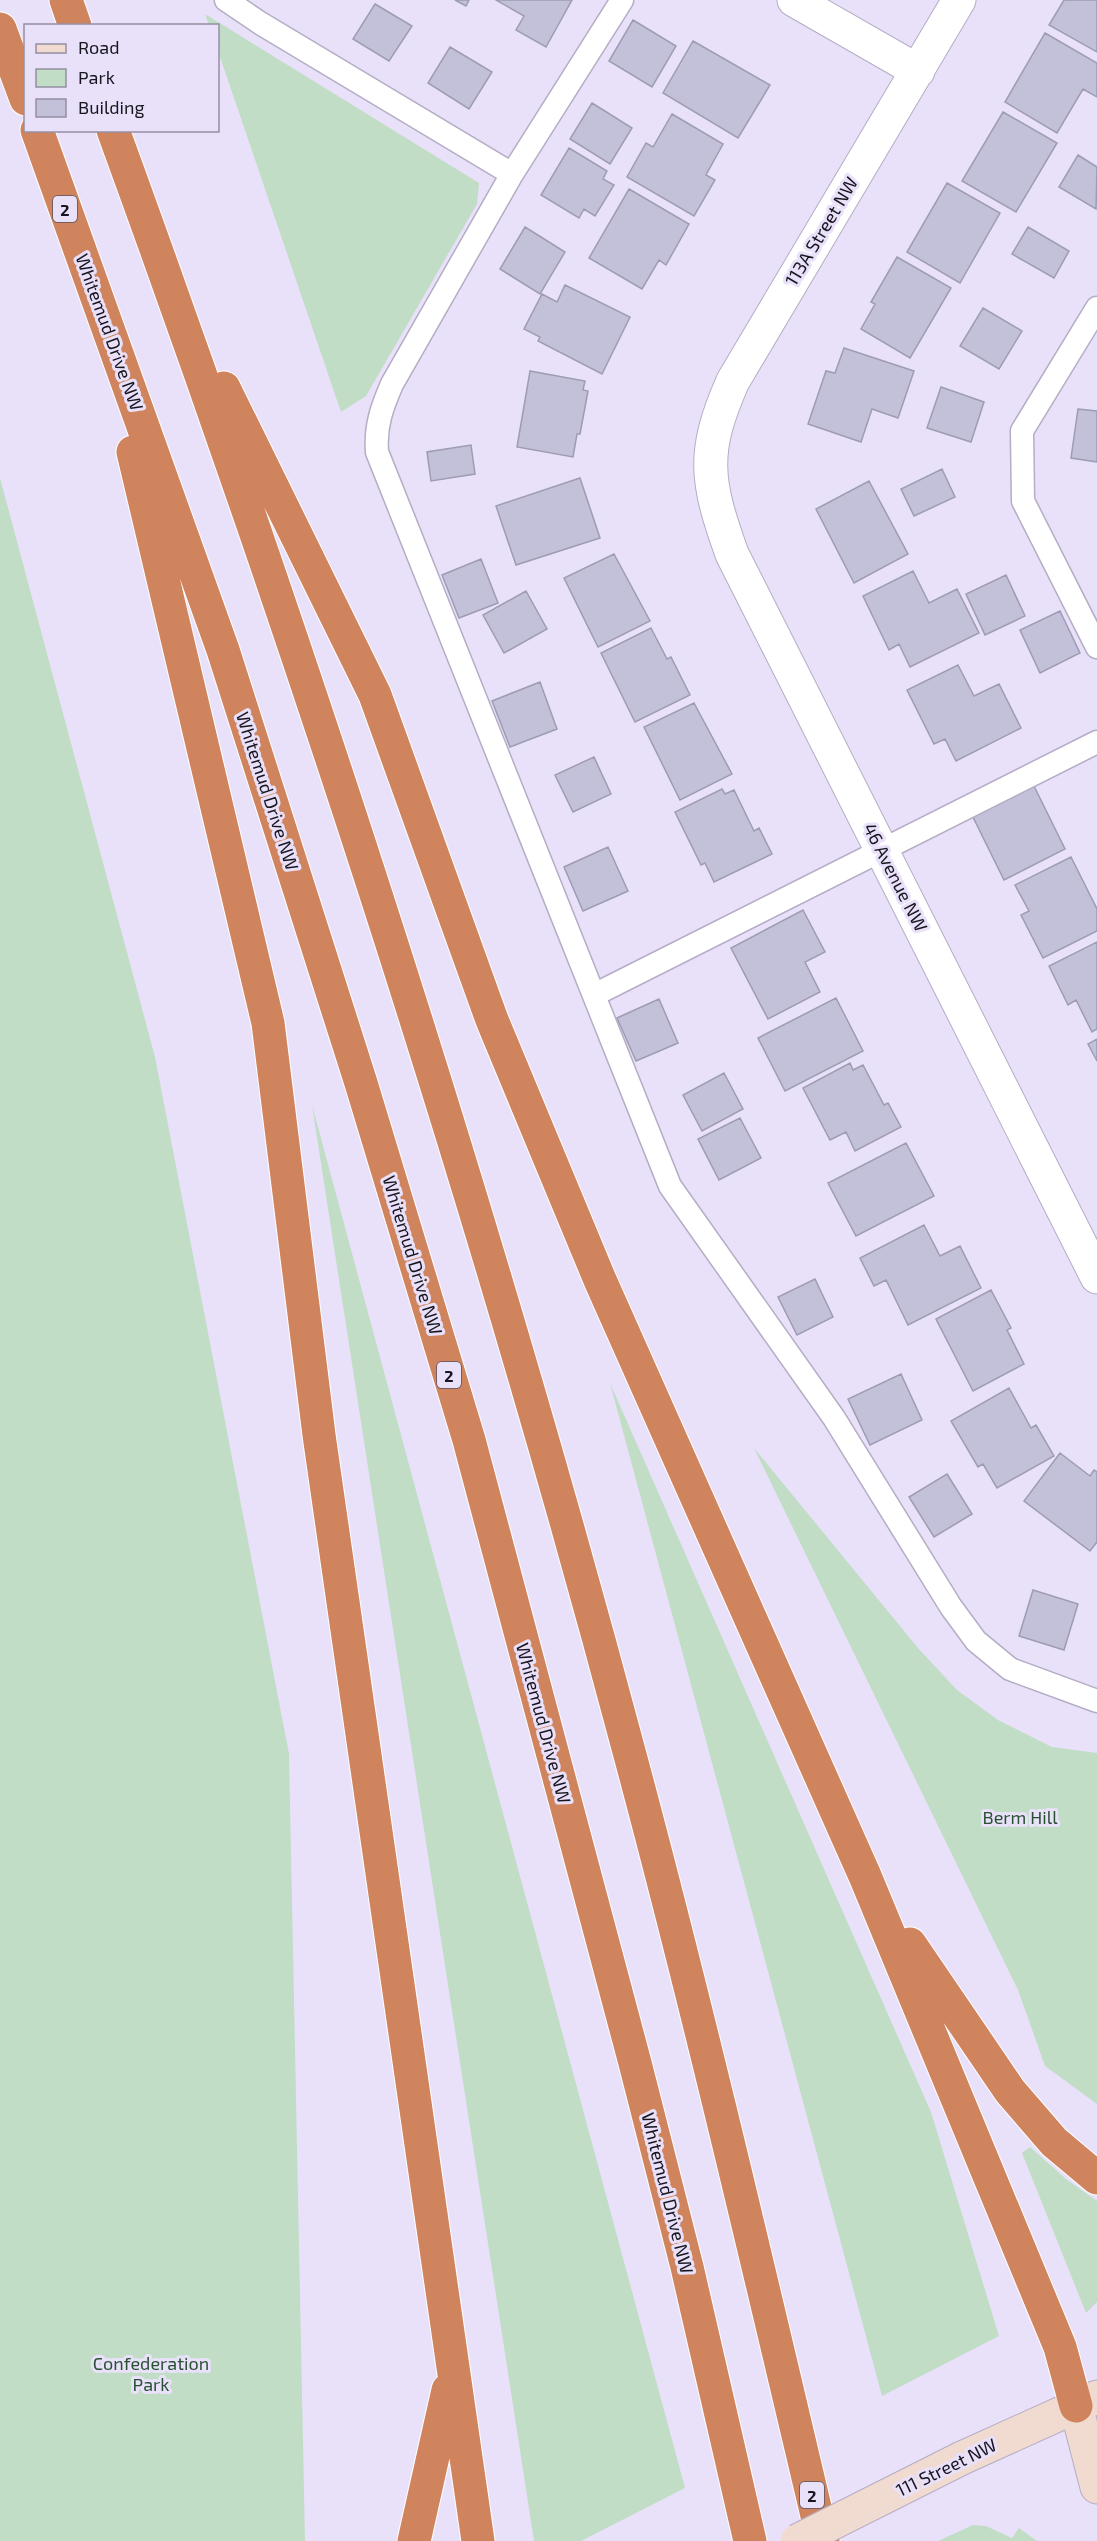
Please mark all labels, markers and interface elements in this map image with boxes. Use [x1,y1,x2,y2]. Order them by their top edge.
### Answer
legend [24,24,219,132]
text: Road [78,36,119,58]
text: Park [78,66,115,88]
text: Building [78,96,145,118]
street label: 113A Street NW [780,173,862,289]
road number: 2 [53,196,77,222]
street label: Whitemud Drive NW [71,251,149,413]
street label: Whitemud Drive NW [232,709,304,873]
street label: 46 Avenue NW [859,819,933,935]
street label: Whitemud Drive NW [378,1173,448,1337]
road number: 2 [437,1362,461,1388]
street label: Whitemud Drive NW [512,1640,576,1806]
park label: Berm Hill [982,1806,1058,1828]
street label: Whitemud Drive NW [637,2110,699,2276]
park label: Confederation Park [93,2352,209,2395]
street label: 111 Street NW [892,2433,1000,2501]
road number: 2 [800,2482,824,2508]

